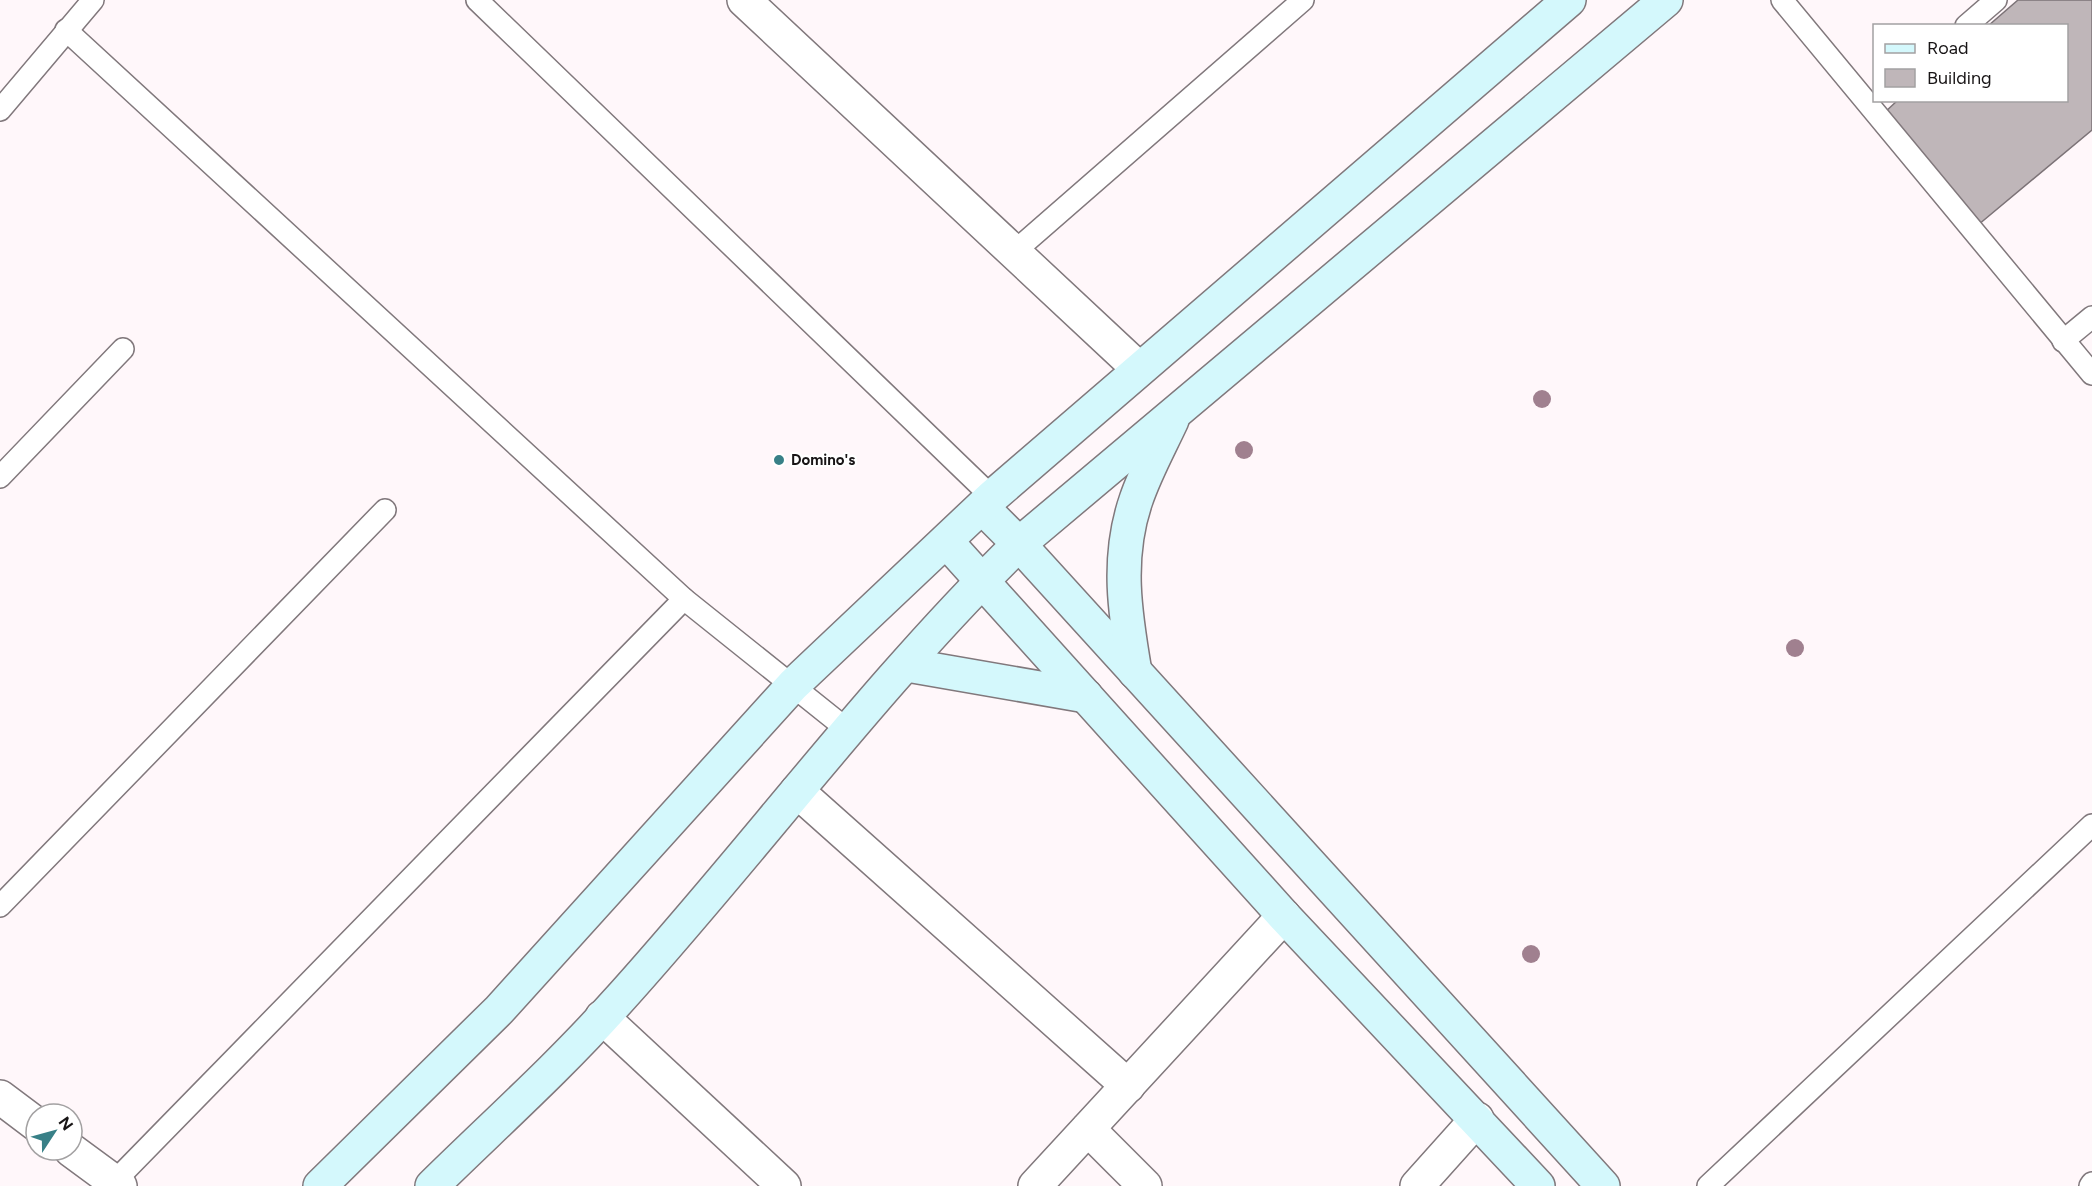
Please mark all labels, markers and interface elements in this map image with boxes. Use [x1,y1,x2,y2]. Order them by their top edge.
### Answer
legend [1873,24,2068,102]
text: Road [1927,37,1968,59]
text: Building [1927,67,1992,89]
place label: Domino's [791,451,855,469]
marker: Domino's [772,453,786,467]
north arrow [24,1102,84,1162]
text: N [54,1113,77,1134]

